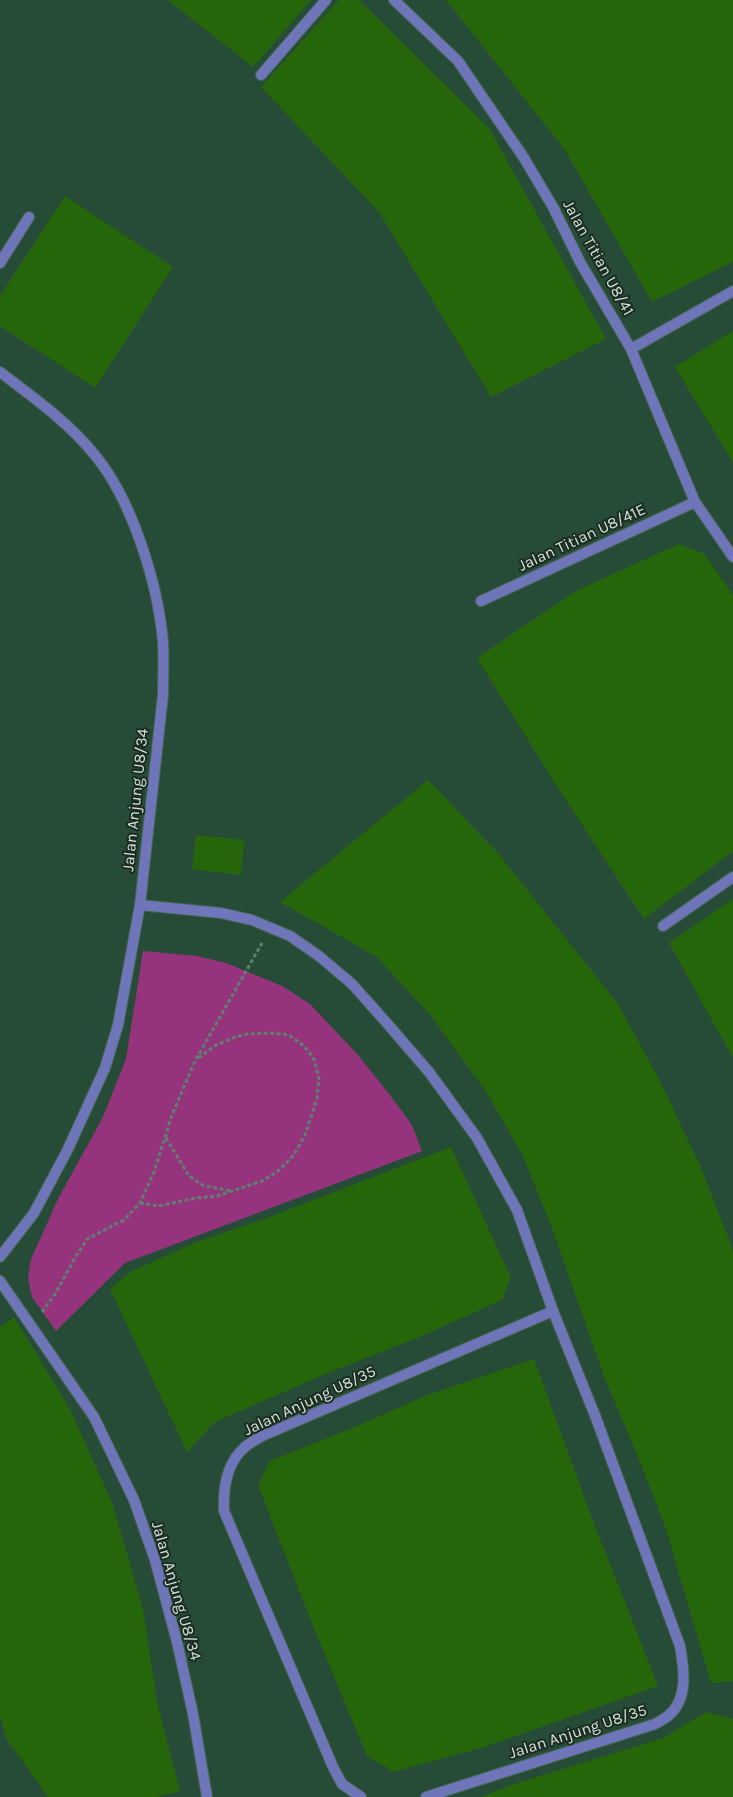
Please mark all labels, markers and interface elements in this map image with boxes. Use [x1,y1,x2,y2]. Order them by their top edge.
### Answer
street label: Jalan Titian U8/41 [558,197,638,319]
street label: Jalan Titian U8/41E [515,500,649,576]
street label: Jalan Anjung U8/34 [119,728,153,872]
street label: Jalan Anjung U8/35 [241,1362,379,1440]
street label: Jalan Anjung U8/34 [147,1519,205,1663]
street label: Jalan Anjung U8/35 [507,1701,649,1763]

